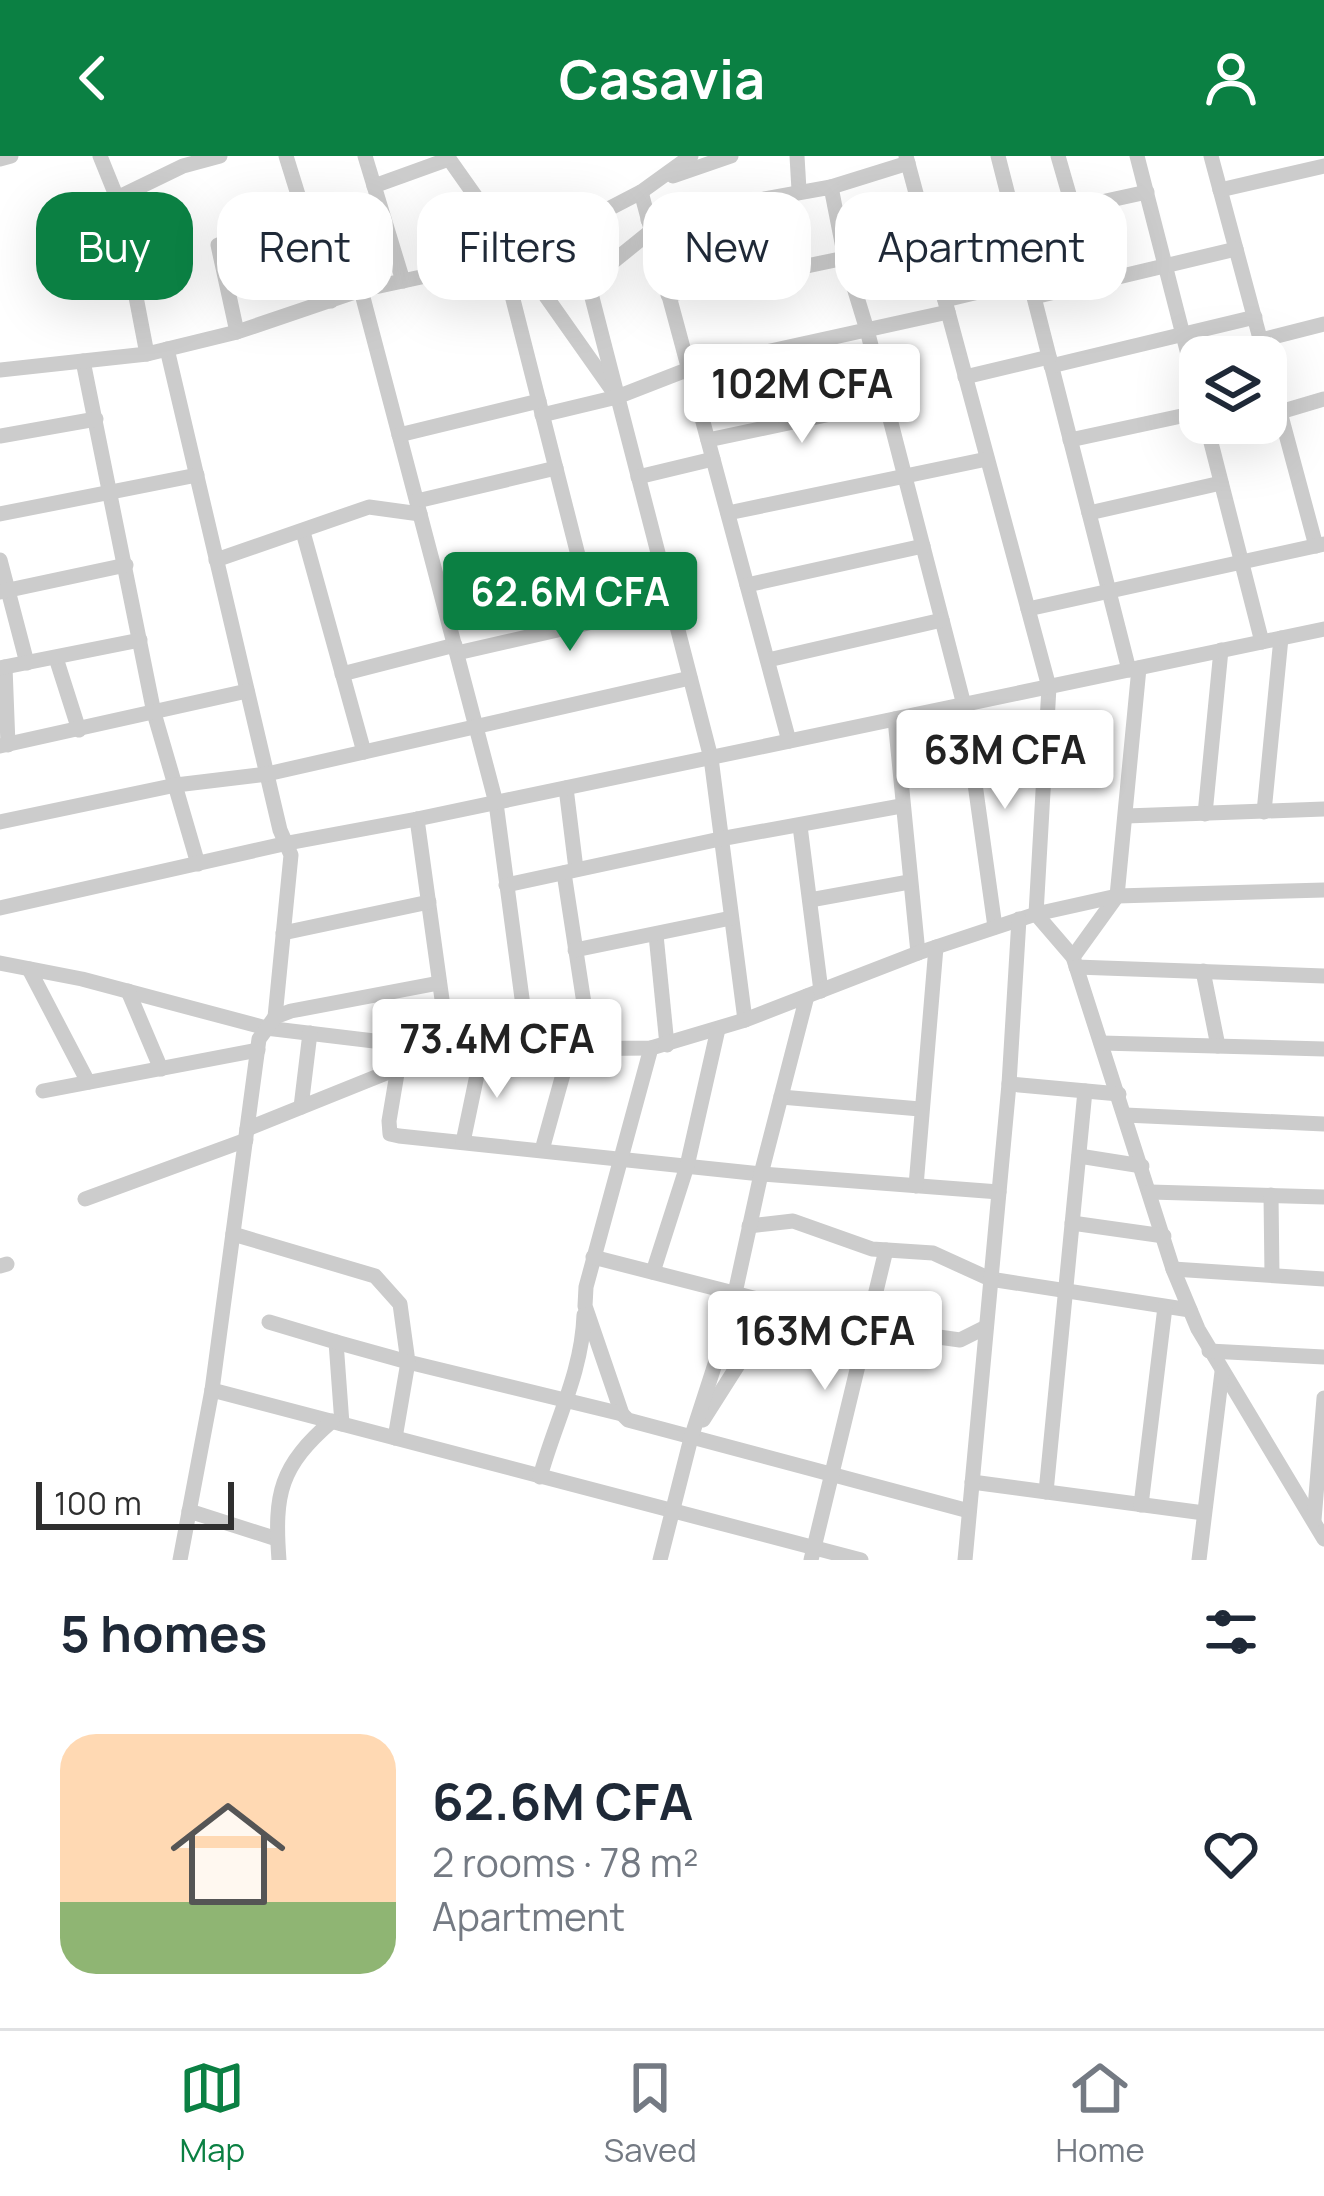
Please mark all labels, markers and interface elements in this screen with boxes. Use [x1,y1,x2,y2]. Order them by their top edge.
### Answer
text: Casavia [559,41,765,115]
icon: back [60,45,126,111]
icon: person [1198,45,1264,111]
chip: Buy [36,192,193,300]
chip: Rent [217,192,393,300]
chip: Filters [417,192,619,300]
chip: New [643,192,811,300]
chip: Apartment [835,192,1127,300]
map controls [1179,336,1287,444]
button: layers [1179,336,1287,444]
pin: 102M CFA [678,344,926,446]
text: 102M CFA [711,356,893,410]
pin: 62.6M CFA [433,552,707,654]
text: 62.6M CFA [470,564,670,618]
pin: 63M CFA [894,710,1116,812]
text: 63M CFA [923,722,1087,776]
pin: 73.4M CFA [360,999,634,1101]
text: 73.4M CFA [399,1011,595,1065]
pin: 163M CFA [701,1291,949,1393]
text: 163M CFA [735,1303,915,1357]
scale bar [36,1476,234,1529]
text: 100 m [54,1480,142,1525]
text: 5 homes [60,1598,267,1667]
icon: filters [1198,1599,1264,1665]
text: 62.6M CFA [432,1766,693,1835]
icon: home [156,1782,300,1926]
icon: heart [1198,1821,1264,1887]
text: 2 rooms · 78 m² [432,1835,699,1889]
text: Apartment [432,1889,625,1943]
tab: Map [179,2055,245,2172]
tab: Saved [604,2055,697,2172]
tab: Home [1055,2055,1145,2172]

